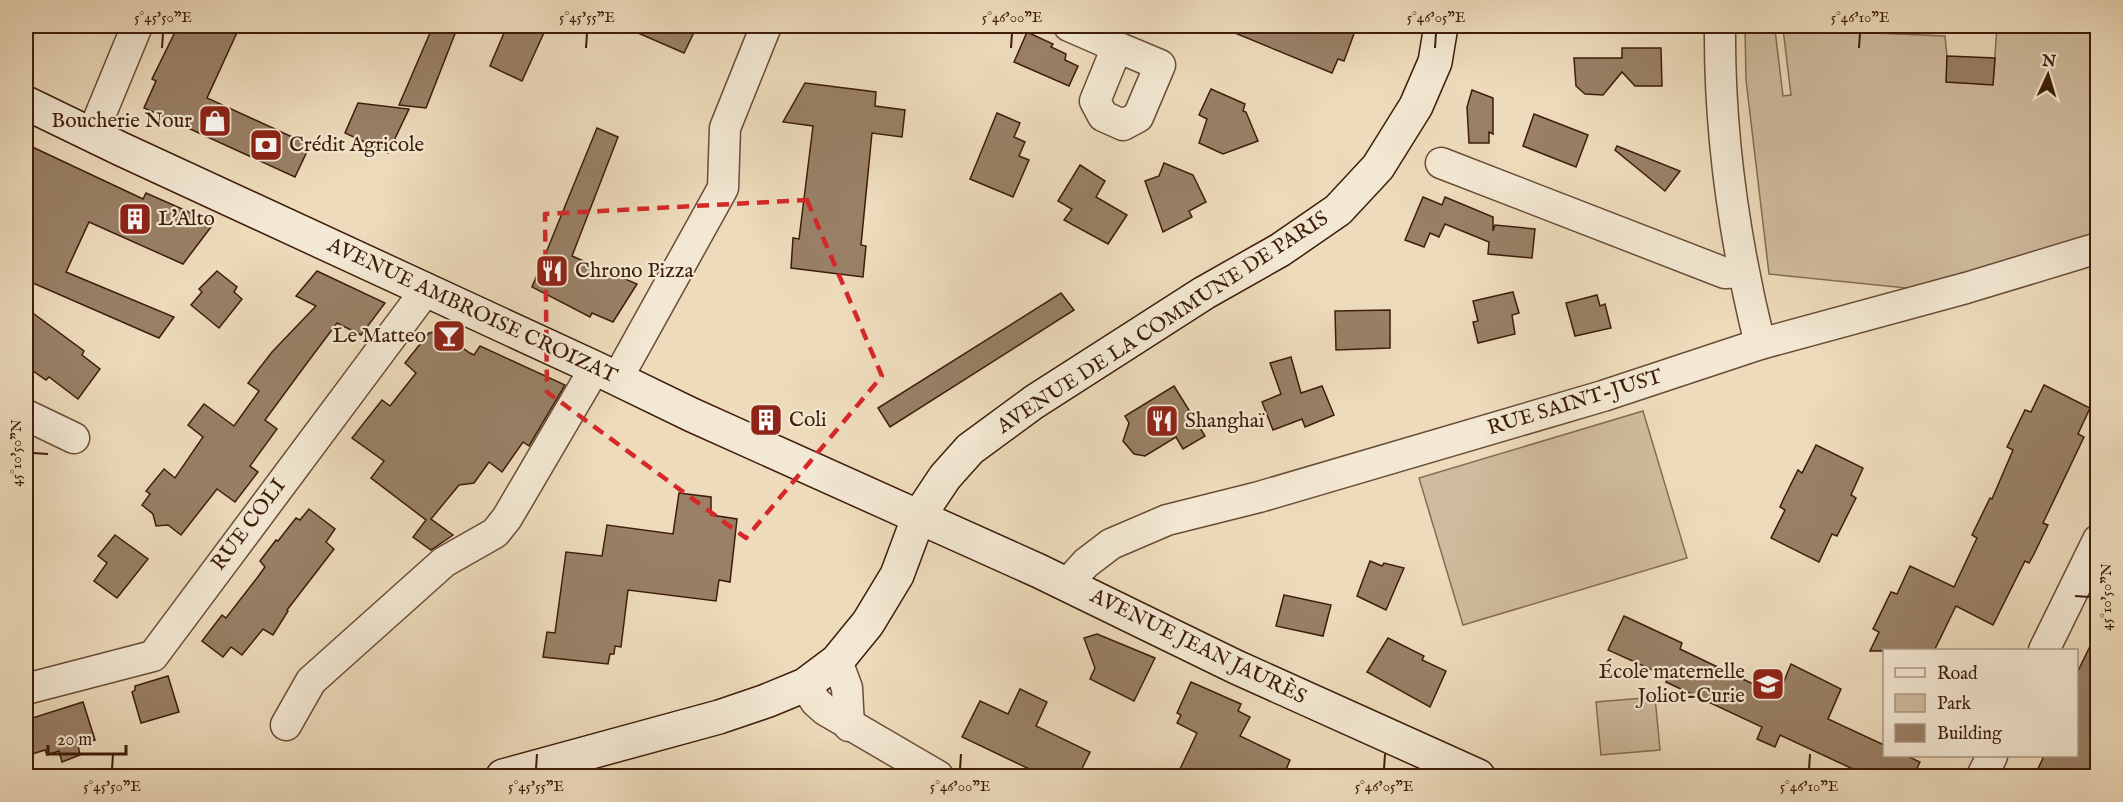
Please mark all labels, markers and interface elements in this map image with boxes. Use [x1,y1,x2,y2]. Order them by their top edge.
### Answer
text: 5°45'50"E [134,8,192,27]
text: 5°45'55"E [559,8,615,27]
text: 5°46'00"E [982,8,1042,27]
text: 5°46'05"E [1407,8,1465,27]
text: 5°46'10"E [1831,8,1889,27]
north arrow [2018,45,2078,105]
text: N [2040,52,2057,73]
shop icon: Boucherie Nour [197,103,233,139]
place label: Boucherie Nour [51,108,192,135]
bank icon: Crédit Agricole [248,127,284,163]
place label: Crédit Agricole [289,132,425,159]
building icon: L'Alto [117,201,153,237]
street label: AVENUE DE LA COMMUNE DE PARIS [991,205,1334,441]
place label: L'Alto [158,206,215,233]
street label: AVENUE AMBROISE CROIZAT [322,231,622,390]
restaurant icon: Chrono Pizza [534,253,570,289]
place label: Chrono Pizza [575,258,694,285]
bar icon: Le Matteo [431,318,467,354]
place label: Le Matteo [332,323,426,350]
street label: RUE SAINT-JUST [1484,363,1666,442]
building icon: Coli [748,402,784,438]
restaurant icon: Shanghaï [1144,403,1180,439]
place label: Coli [789,407,827,434]
place label: Shanghaï [1185,408,1265,435]
text: 45°10'50"N [7,419,26,487]
street label: RUE COLI [206,474,292,576]
text: 45°10'50"N [2097,563,2116,631]
street label: AVENUE JEAN JAURÈS [1085,582,1311,711]
legend [1883,649,2078,757]
place label: École maternelle Joliot-Curie [1599,658,1745,710]
text: Road [1937,663,1978,686]
school or university icon: École maternelle Joliot-Curie [1750,666,1786,702]
text: Park [1937,693,1972,716]
scale bar [48,718,126,756]
text: Building [1937,723,2002,746]
text: 20 m [57,729,92,752]
text: 5°45'50"E [83,777,141,796]
text: 5°45'55"E [508,777,564,796]
text: 5°46'00"E [930,777,990,796]
text: 5°46'05"E [1355,777,1413,796]
text: 5°46'10"E [1780,777,1838,796]

